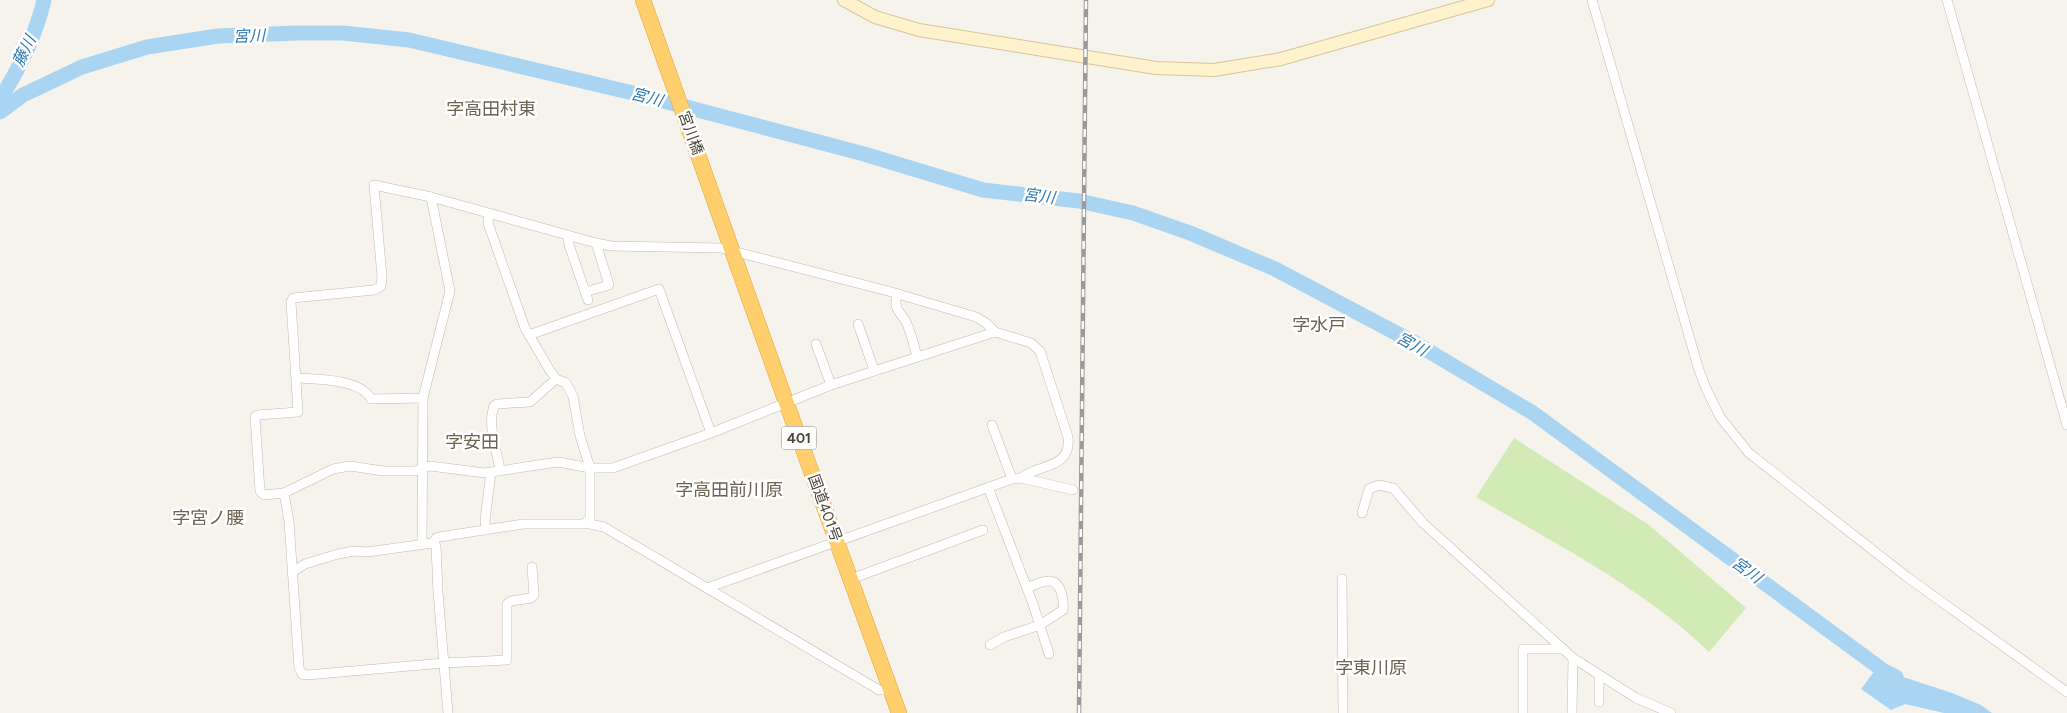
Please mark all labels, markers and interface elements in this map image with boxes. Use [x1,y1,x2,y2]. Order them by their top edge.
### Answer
water label: 宮川 [233,26,267,46]
water label: 藤川 [8,31,40,70]
water label: 宮川 [629,84,667,111]
district label: 字高田村東 [446,98,536,120]
street label: 宮川橋 [675,109,707,157]
water label: 宮川 [1022,185,1058,208]
district label: 字水戸 [1292,314,1346,336]
water label: 宮川 [1393,328,1432,361]
road number: 401 [782,426,816,449]
district label: 字安田 [445,431,499,453]
street label: 国道401号 [805,472,845,544]
district label: 字高田前川原 [675,479,783,501]
district label: 字宮ノ腰 [172,507,244,529]
water label: 宮川 [1728,553,1767,588]
district label: 字東川原 [1335,657,1407,679]

